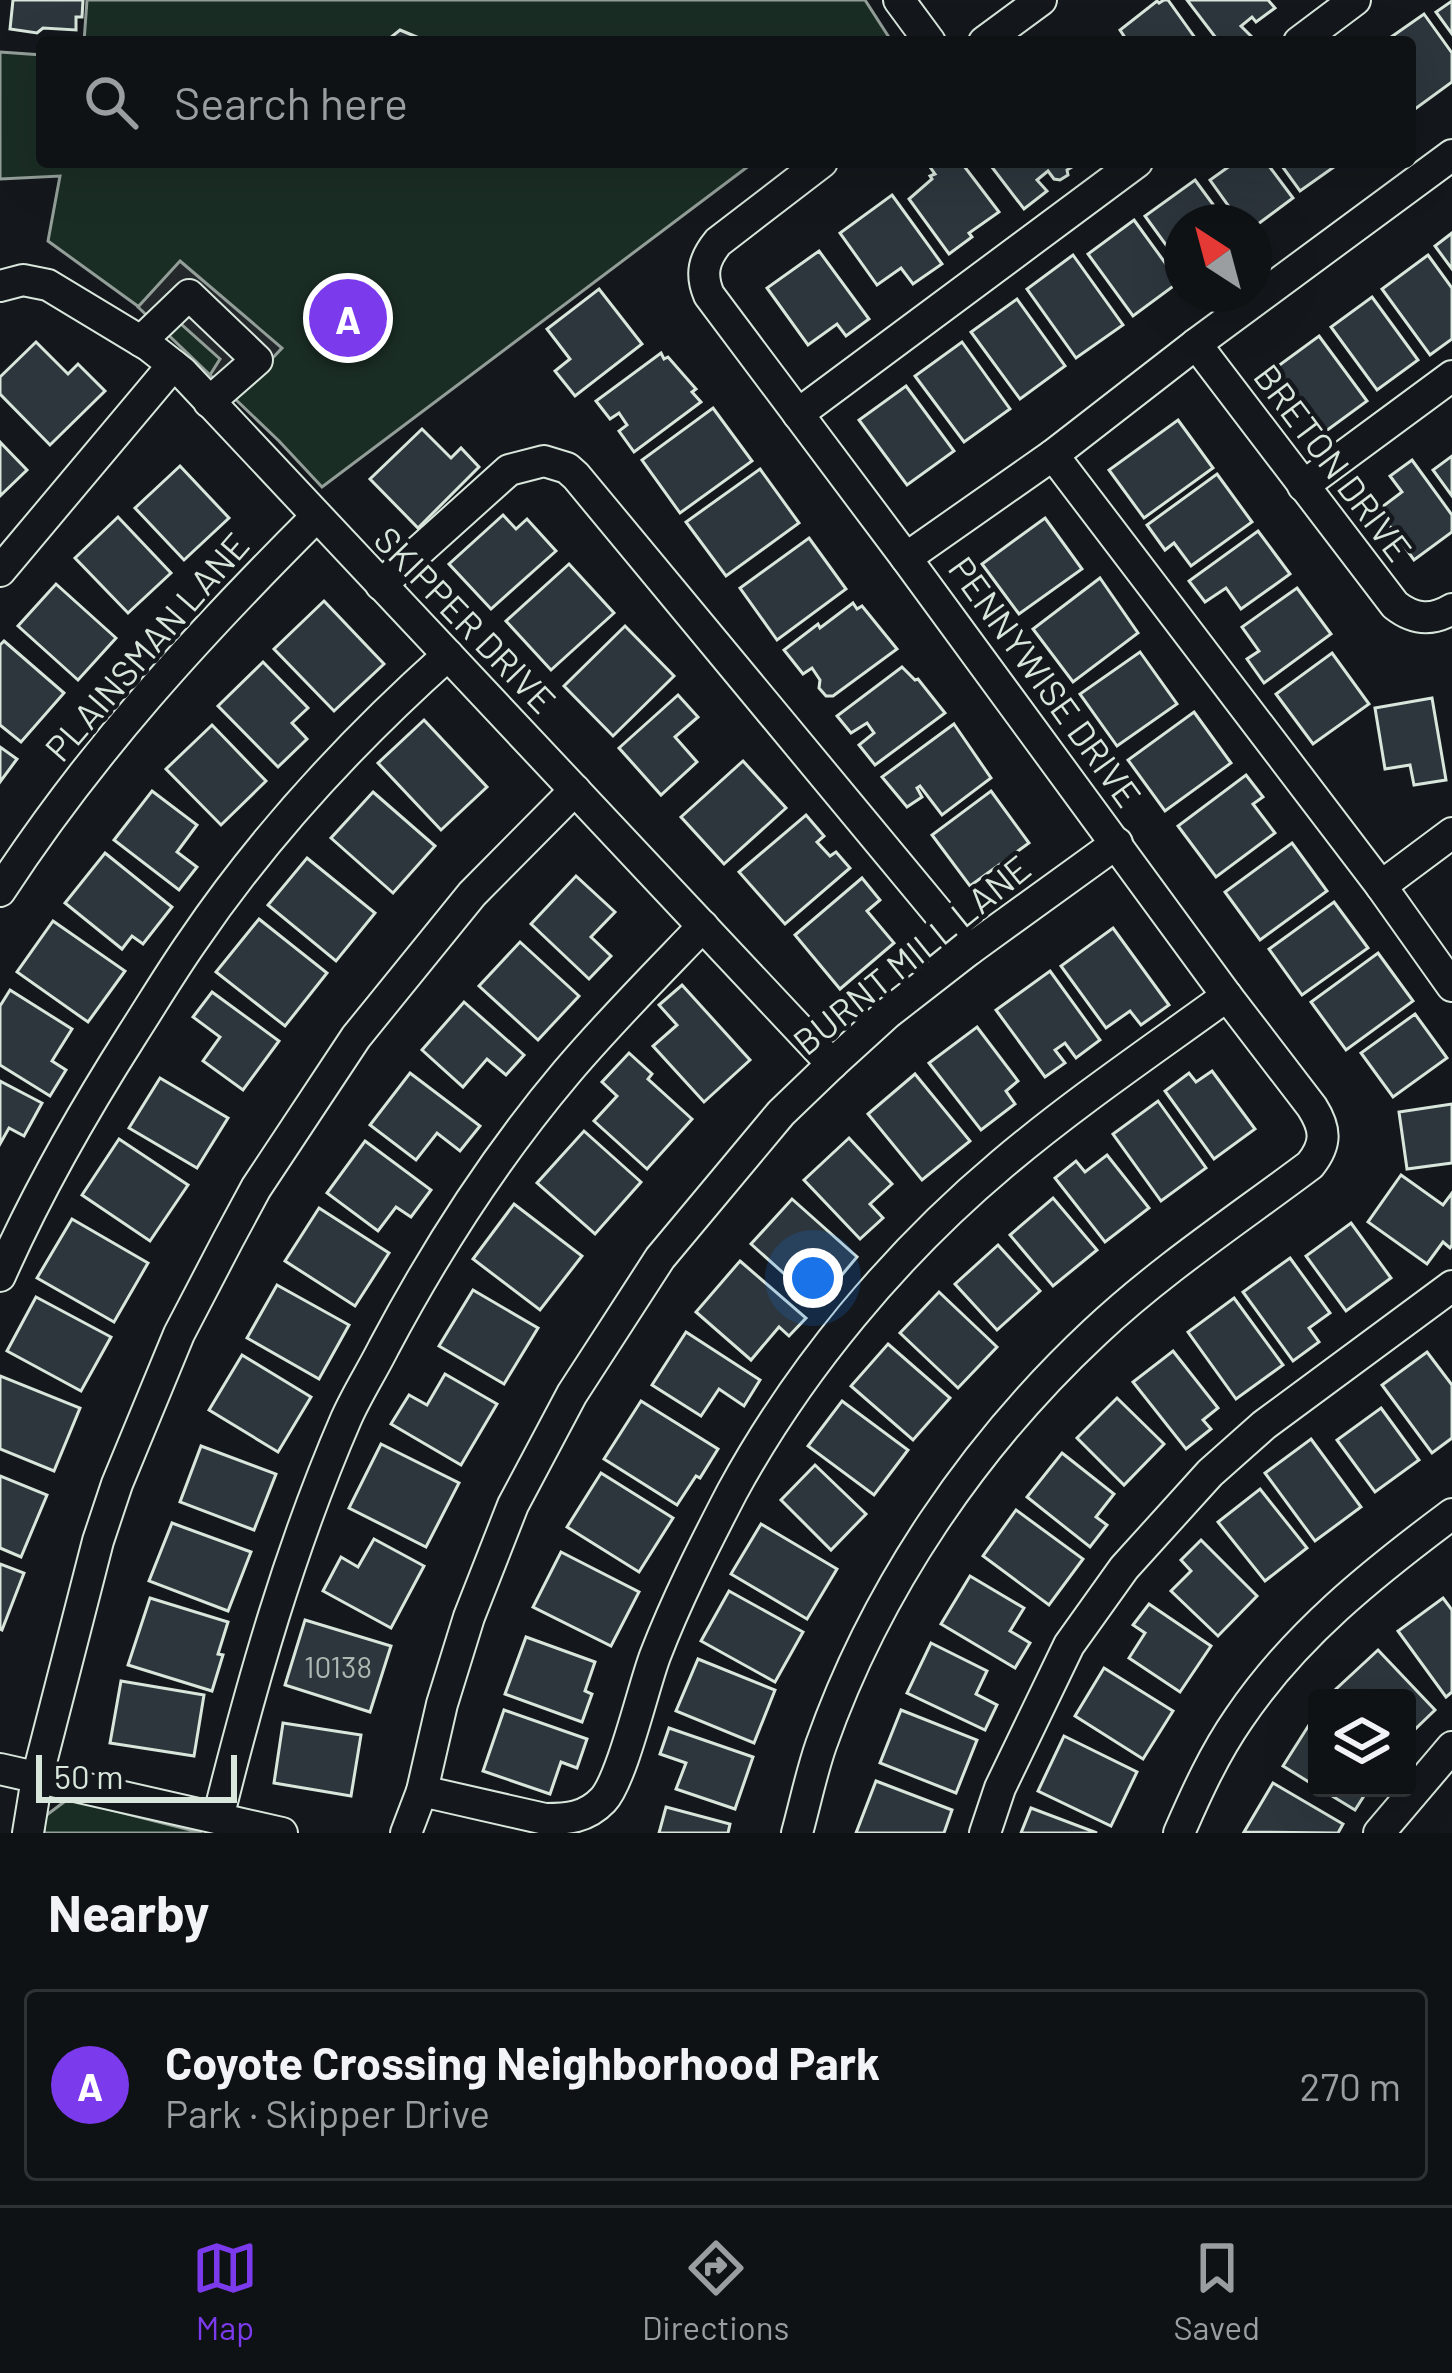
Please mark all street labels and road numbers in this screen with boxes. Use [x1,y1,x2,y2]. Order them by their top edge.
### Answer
street label: BRETON DRIVE [1246,355,1422,569]
street label: SKIPPER DRIVE [366,517,566,721]
street label: PLAINSMAN LANE [35,523,257,769]
street label: PENNYWISE DRIVE [941,548,1151,814]
street label: BURNT MILL LANE [784,845,1038,1063]

